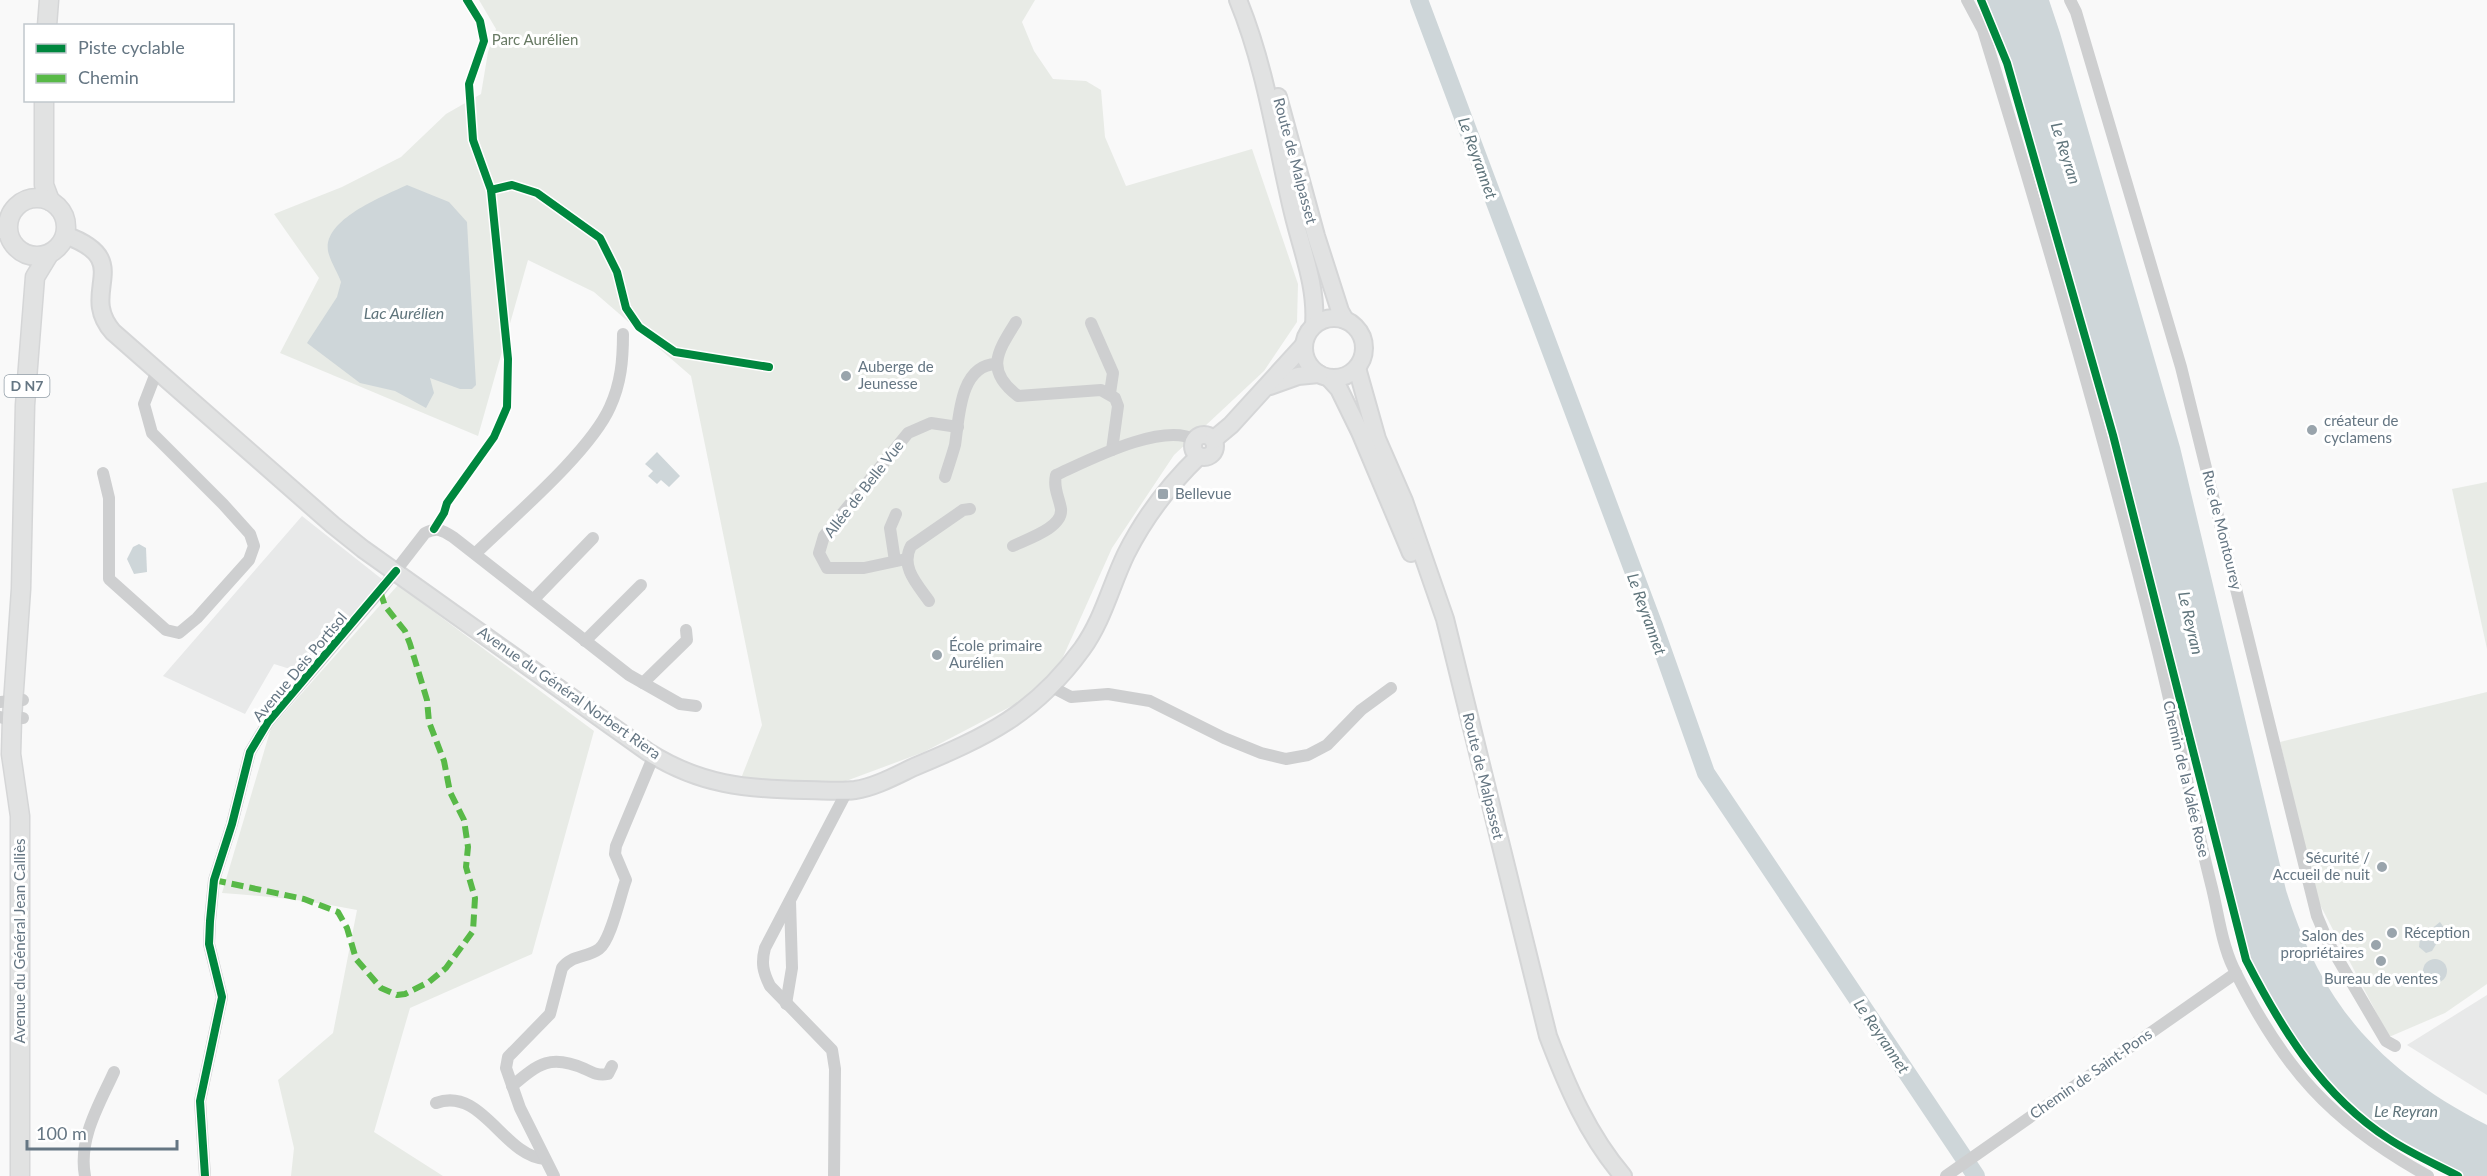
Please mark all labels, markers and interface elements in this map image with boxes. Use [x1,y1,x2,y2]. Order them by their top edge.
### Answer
legend [24,24,234,102]
park label: Parc Aurélien [492,30,578,48]
text: Piste cyclable [78,36,185,58]
text: Chemin [78,66,139,88]
street label: Route de Malpasset [1270,96,1322,226]
water label: Le Reyrannet [1455,114,1502,202]
water label: Le Reyran [2048,119,2085,186]
water label: Lac Aurélien [364,303,444,322]
place label: Auberge de Jeunesse [858,357,934,392]
marker: Auberge de Jeunesse [839,369,853,383]
road number: D N7 [4,375,50,397]
place label: créateur de cyclamens [2324,411,2399,446]
marker: créateur de cyclamens [2305,423,2319,437]
street label: Allée de Belle Vue [820,436,907,541]
street label: Rue de Montourey [2199,468,2247,592]
place label: Bellevue [1175,484,1231,502]
marker: Bellevue [1156,487,1170,501]
water label: Le Reyrannet [1624,570,1671,658]
water label: Le Reyran [2175,590,2208,656]
street label: Avenue Deis Portisol [248,608,350,725]
street label: Avenue du Général Norbert Riera [475,622,664,762]
place label: École primaire Aurélien [949,636,1042,671]
marker: École primaire Aurélien [930,648,944,662]
street label: Chemin de la Valée Rose [2160,699,2214,859]
street label: Route de Malpasset [1460,711,1509,842]
street label: Avenue du Général Jean Calliès [10,838,28,1044]
place label: Sécurité / Accueil de nuit [2273,848,2371,883]
marker: Sécurité / Accueil de nuit [2375,860,2389,874]
place label: Réception [2404,923,2470,941]
place label: Salon des propriétaires [2281,926,2364,961]
marker: Réception [2385,926,2399,940]
marker: Salon des propriétaires [2369,938,2383,952]
marker: Bureau de ventes [2374,954,2388,968]
place label: Bureau de ventes [2324,969,2438,987]
water label: Le Reyrannet [1851,995,1914,1077]
street label: Chemin de Saint-Pons [2026,1024,2155,1122]
water label: Le Reyran [2374,1101,2438,1120]
scale bar [27,1113,177,1151]
text: 100 m [36,1122,87,1144]

